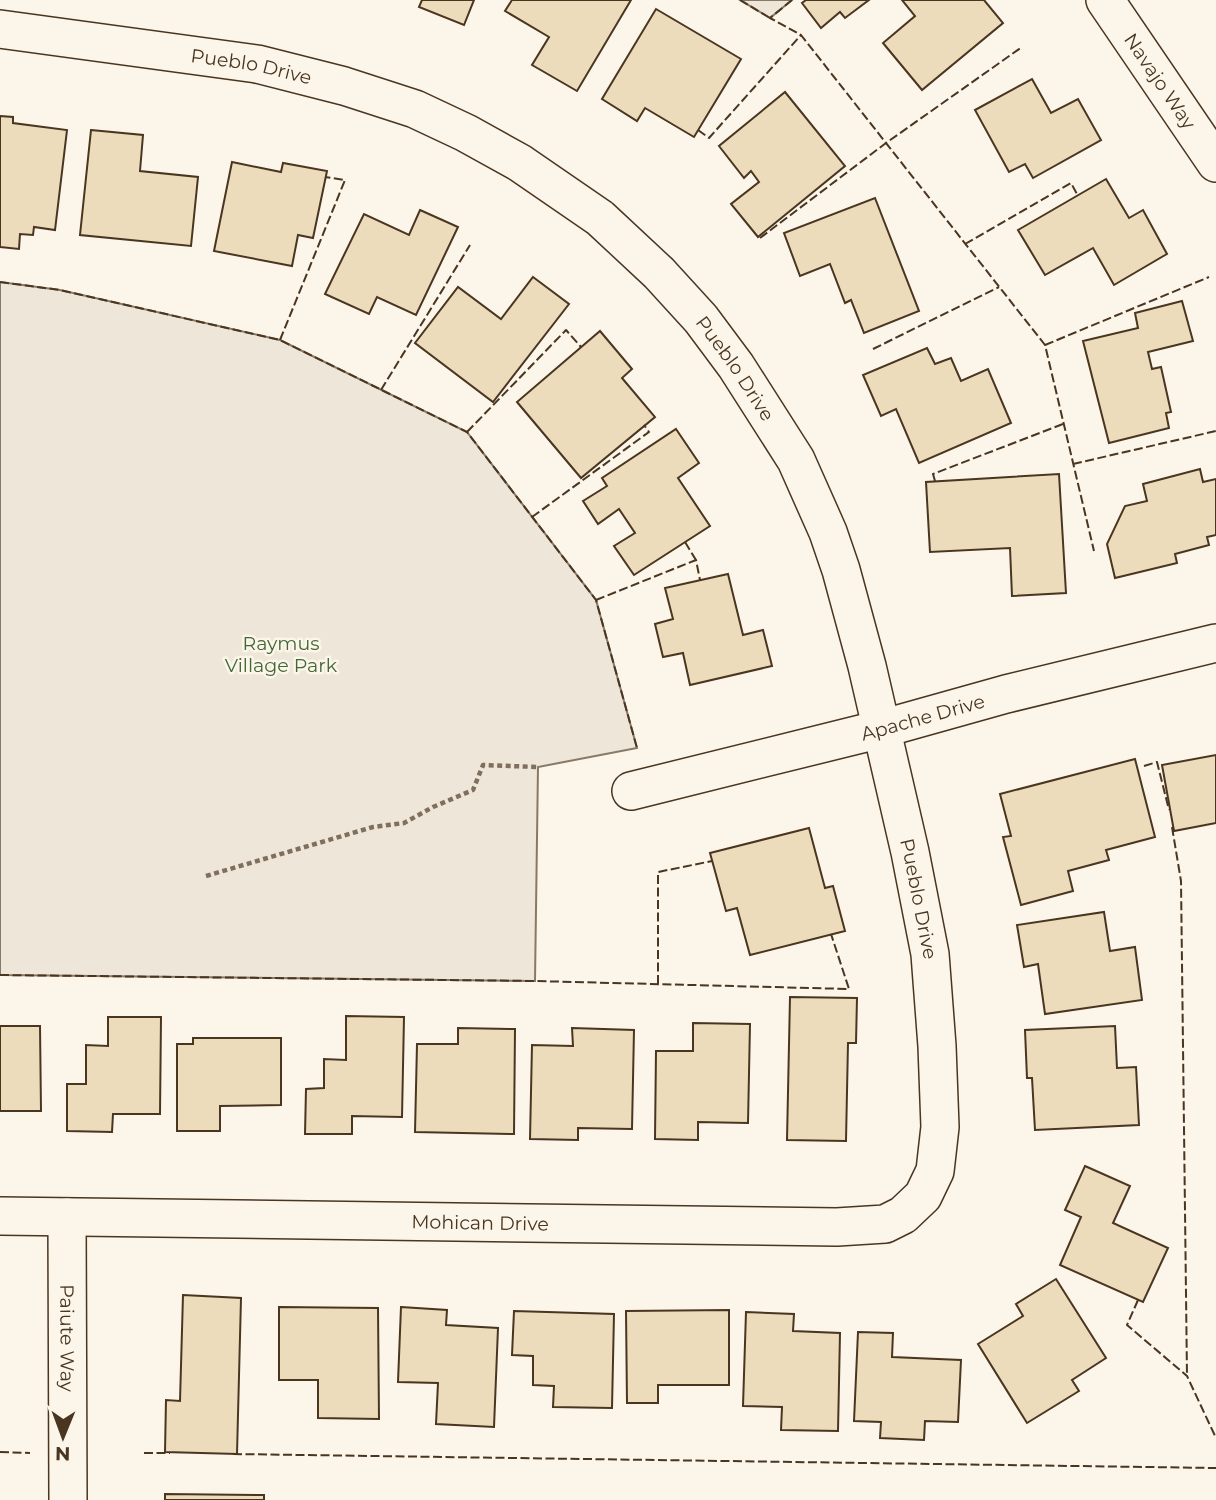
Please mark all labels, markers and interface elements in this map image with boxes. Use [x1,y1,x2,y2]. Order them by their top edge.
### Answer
street label: Navajo Way [1119,29,1201,134]
street label: Pueblo Drive [189,44,314,89]
street label: Pueblo Drive [691,311,779,425]
park label: Raymus Village Park [225,632,338,677]
street label: Apache Drive [859,689,987,745]
street label: Pueblo Drive [896,836,942,961]
street label: Mohican Drive [411,1210,549,1236]
street label: Paiute Way [56,1284,79,1393]
north arrow [28,1402,98,1472]
text: N [55,1442,71,1465]

